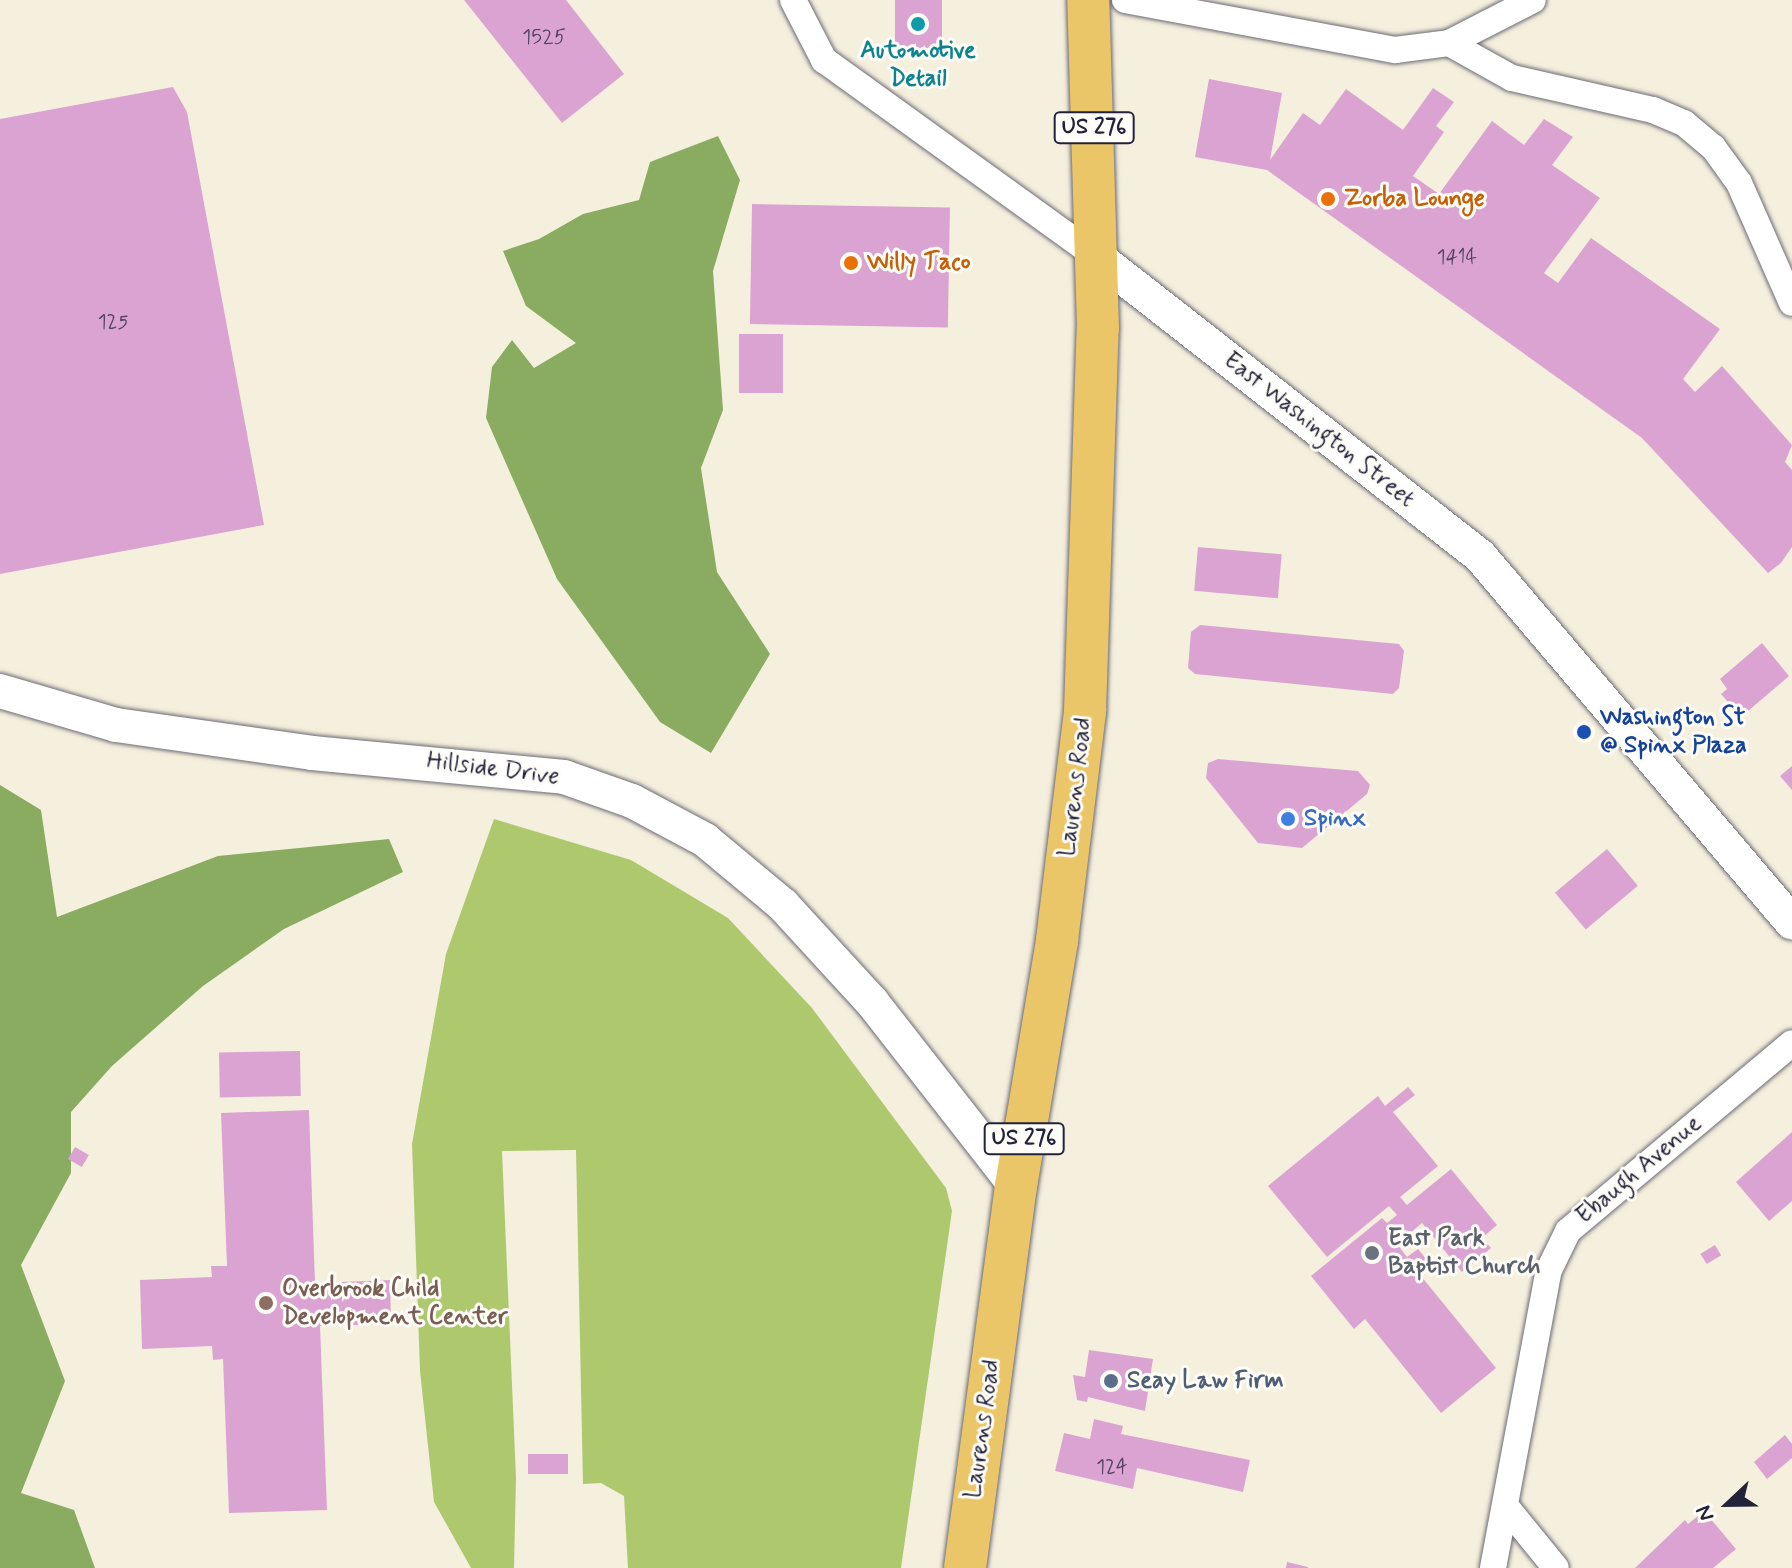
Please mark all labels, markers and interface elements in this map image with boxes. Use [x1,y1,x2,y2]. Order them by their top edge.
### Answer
marker: Automotive Detail [909,15,927,33]
house number: 1525 [522,25,566,49]
place label: Automotive Detail [860,37,976,93]
road number: US 276 [1052,110,1136,146]
place label: Zorba Lounge [1344,185,1484,213]
marker: Zorba Lounge [1319,190,1337,208]
house number: 1414 [1437,245,1477,269]
place label: Willy Taco [867,249,966,277]
marker: Willy Taco [842,254,860,272]
house number: 125 [98,310,128,334]
street label: East Washington Street [1216,345,1422,515]
place label: Washington St @ Spinx Plaza [1600,704,1749,760]
street label: Laurens Road [1053,716,1099,858]
marker: Washington St @ Spinx Plaza [1575,723,1593,741]
street label: Hillside Drive [426,747,560,791]
place label: Spinx [1304,805,1366,833]
marker: Spinx [1279,810,1297,828]
street label: Ebaugh Avenue [1571,1109,1707,1231]
road number: US 276 [982,1121,1066,1157]
place label: East Park Baptist Church [1388,1225,1540,1281]
marker: East Park Baptist Church [1363,1244,1381,1262]
place label: Overbrook Child Development Center [282,1275,503,1331]
marker: Overbrook Child Development Center [257,1294,275,1312]
street label: Laurens Road [959,1358,1007,1500]
place label: Seay Law Firm [1127,1367,1286,1395]
marker: Seay Law Firm [1102,1372,1120,1390]
house number: 124 [1096,1455,1128,1479]
north arrow [1688,1464,1768,1544]
text: N [1690,1501,1721,1525]

